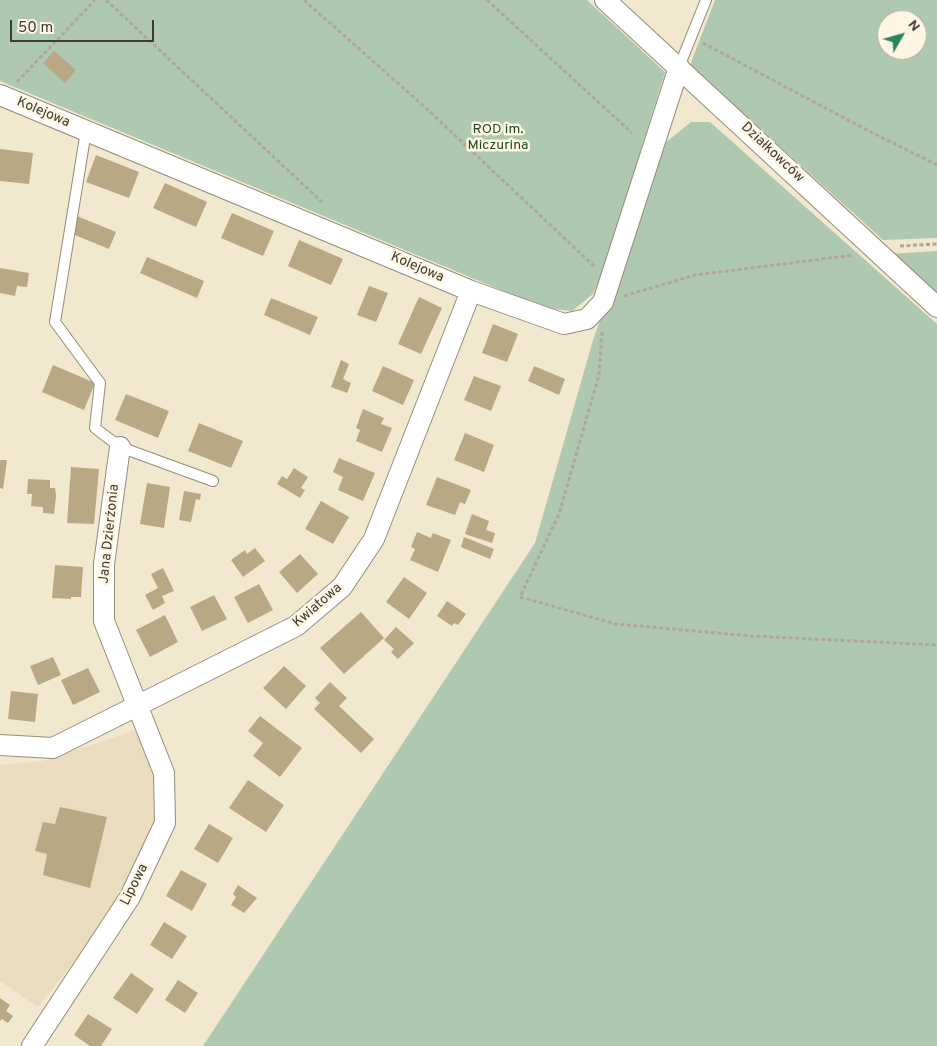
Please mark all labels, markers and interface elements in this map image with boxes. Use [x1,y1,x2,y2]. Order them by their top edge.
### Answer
scale bar [12,10,156,42]
north arrow [877,10,927,60]
text: N [904,17,923,35]
text: 50 m [18,19,53,38]
street label: Kolejowa [14,94,72,132]
street label: Działkowców [737,119,807,187]
park label: ROD im. Miczurina [468,122,528,154]
street label: Kolejowa [388,249,446,287]
street label: Jana Dzierżonia [96,483,124,585]
street label: Kwiatowa [290,580,346,632]
street label: Lipowa [117,861,153,909]

